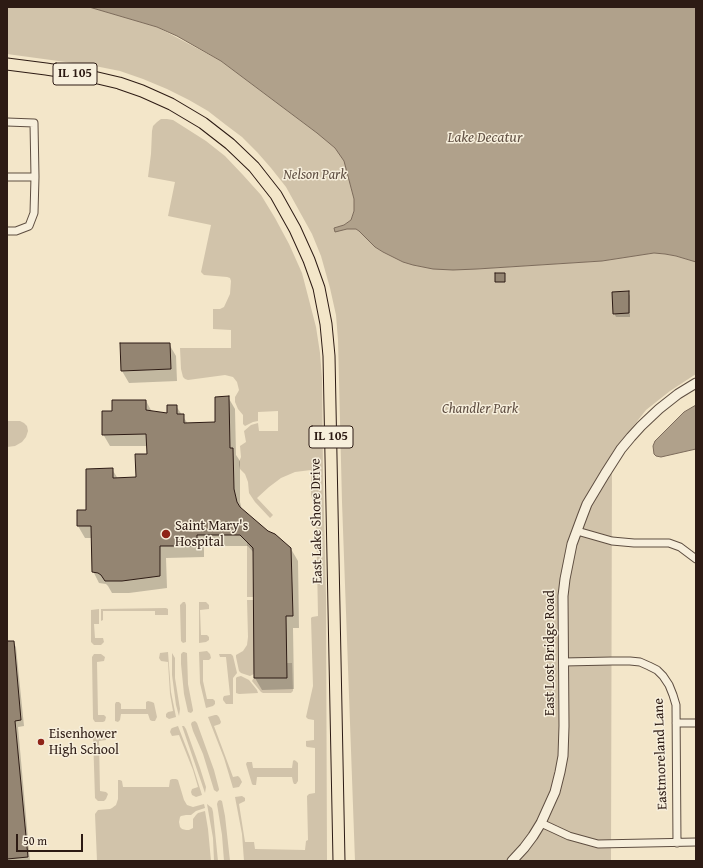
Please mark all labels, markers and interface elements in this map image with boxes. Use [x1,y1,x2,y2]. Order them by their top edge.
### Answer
road number: IL 105 [53,63,97,85]
water label: Lake Decatur [448,129,522,147]
park label: Nelson Park [283,167,347,183]
park label: Chandler Park [442,401,518,417]
road number: IL 105 [309,426,353,448]
street label: East Lake Shore Drive [308,458,326,584]
place label: Saint Mary's Hospital [175,518,248,550]
marker: Saint Mary's Hospital [160,528,172,540]
street label: East Lost Bridge Road [542,590,558,716]
street label: Eastmoreland Lane [651,698,671,810]
place label: Eisenhower High School [49,726,119,758]
marker: Eisenhower High School [36,737,46,747]
scale bar [18,826,85,852]
text: 50 m [23,832,47,849]

